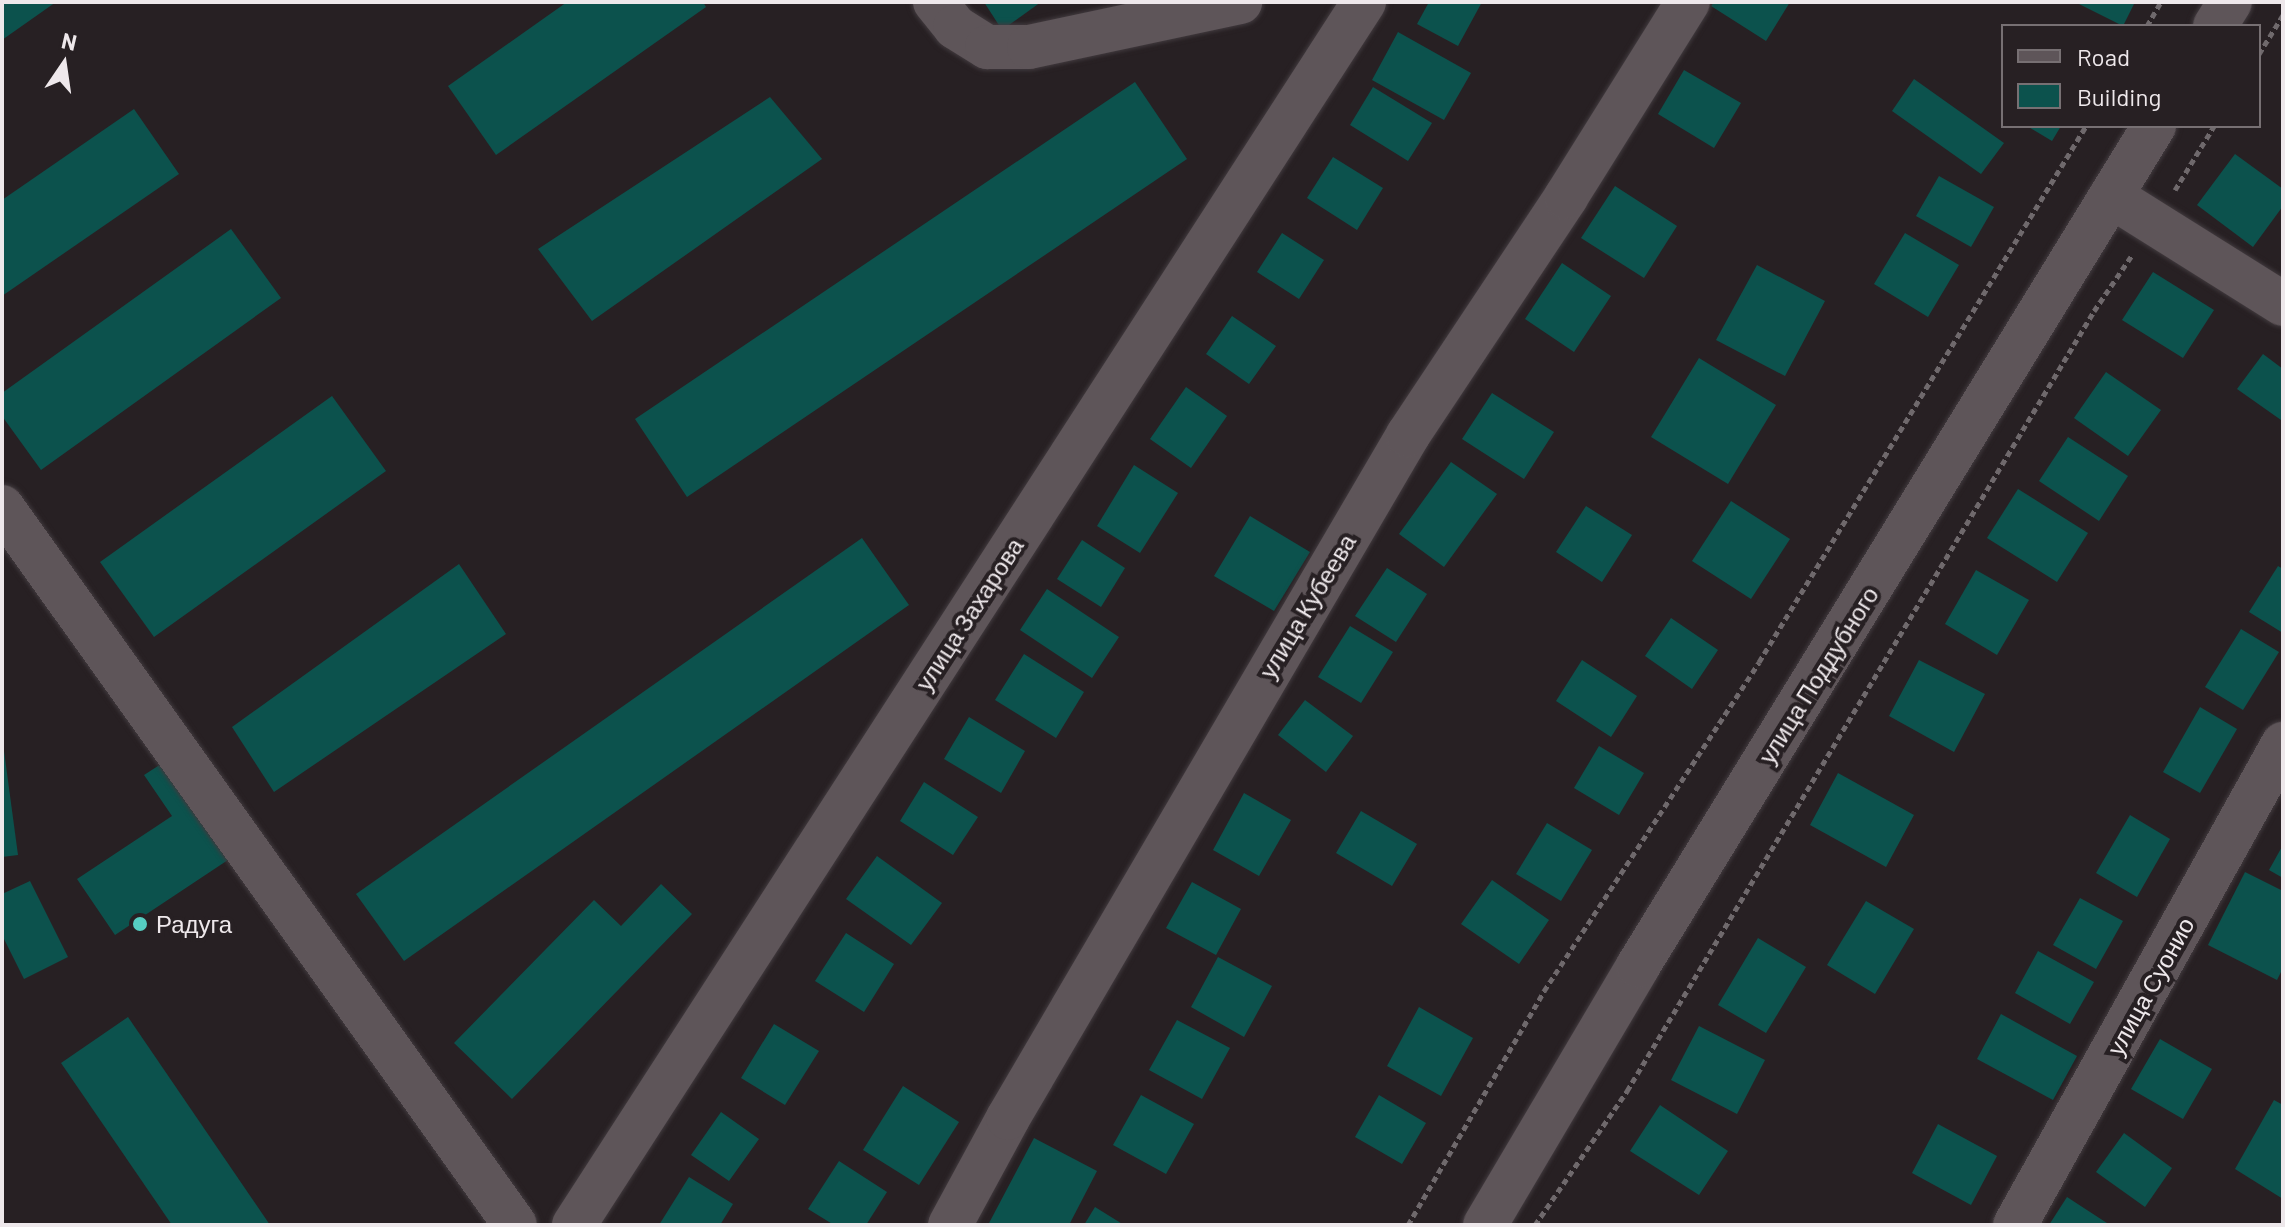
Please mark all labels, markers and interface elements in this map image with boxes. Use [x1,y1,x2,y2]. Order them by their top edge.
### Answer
north arrow [24,24,104,104]
legend [2001,24,2261,128]
text: N [59,26,79,55]
text: Road [2077,42,2130,71]
text: Building [2077,82,2161,111]
street label: улица Кубеева [1253,529,1361,683]
street label: улица Захарова [909,532,1029,696]
street label: улица Поддубного [1752,581,1884,769]
place label: Радуга [156,910,232,938]
street label: улица Суонио [2100,912,2200,1060]
marker: Радуга [131,915,149,933]

